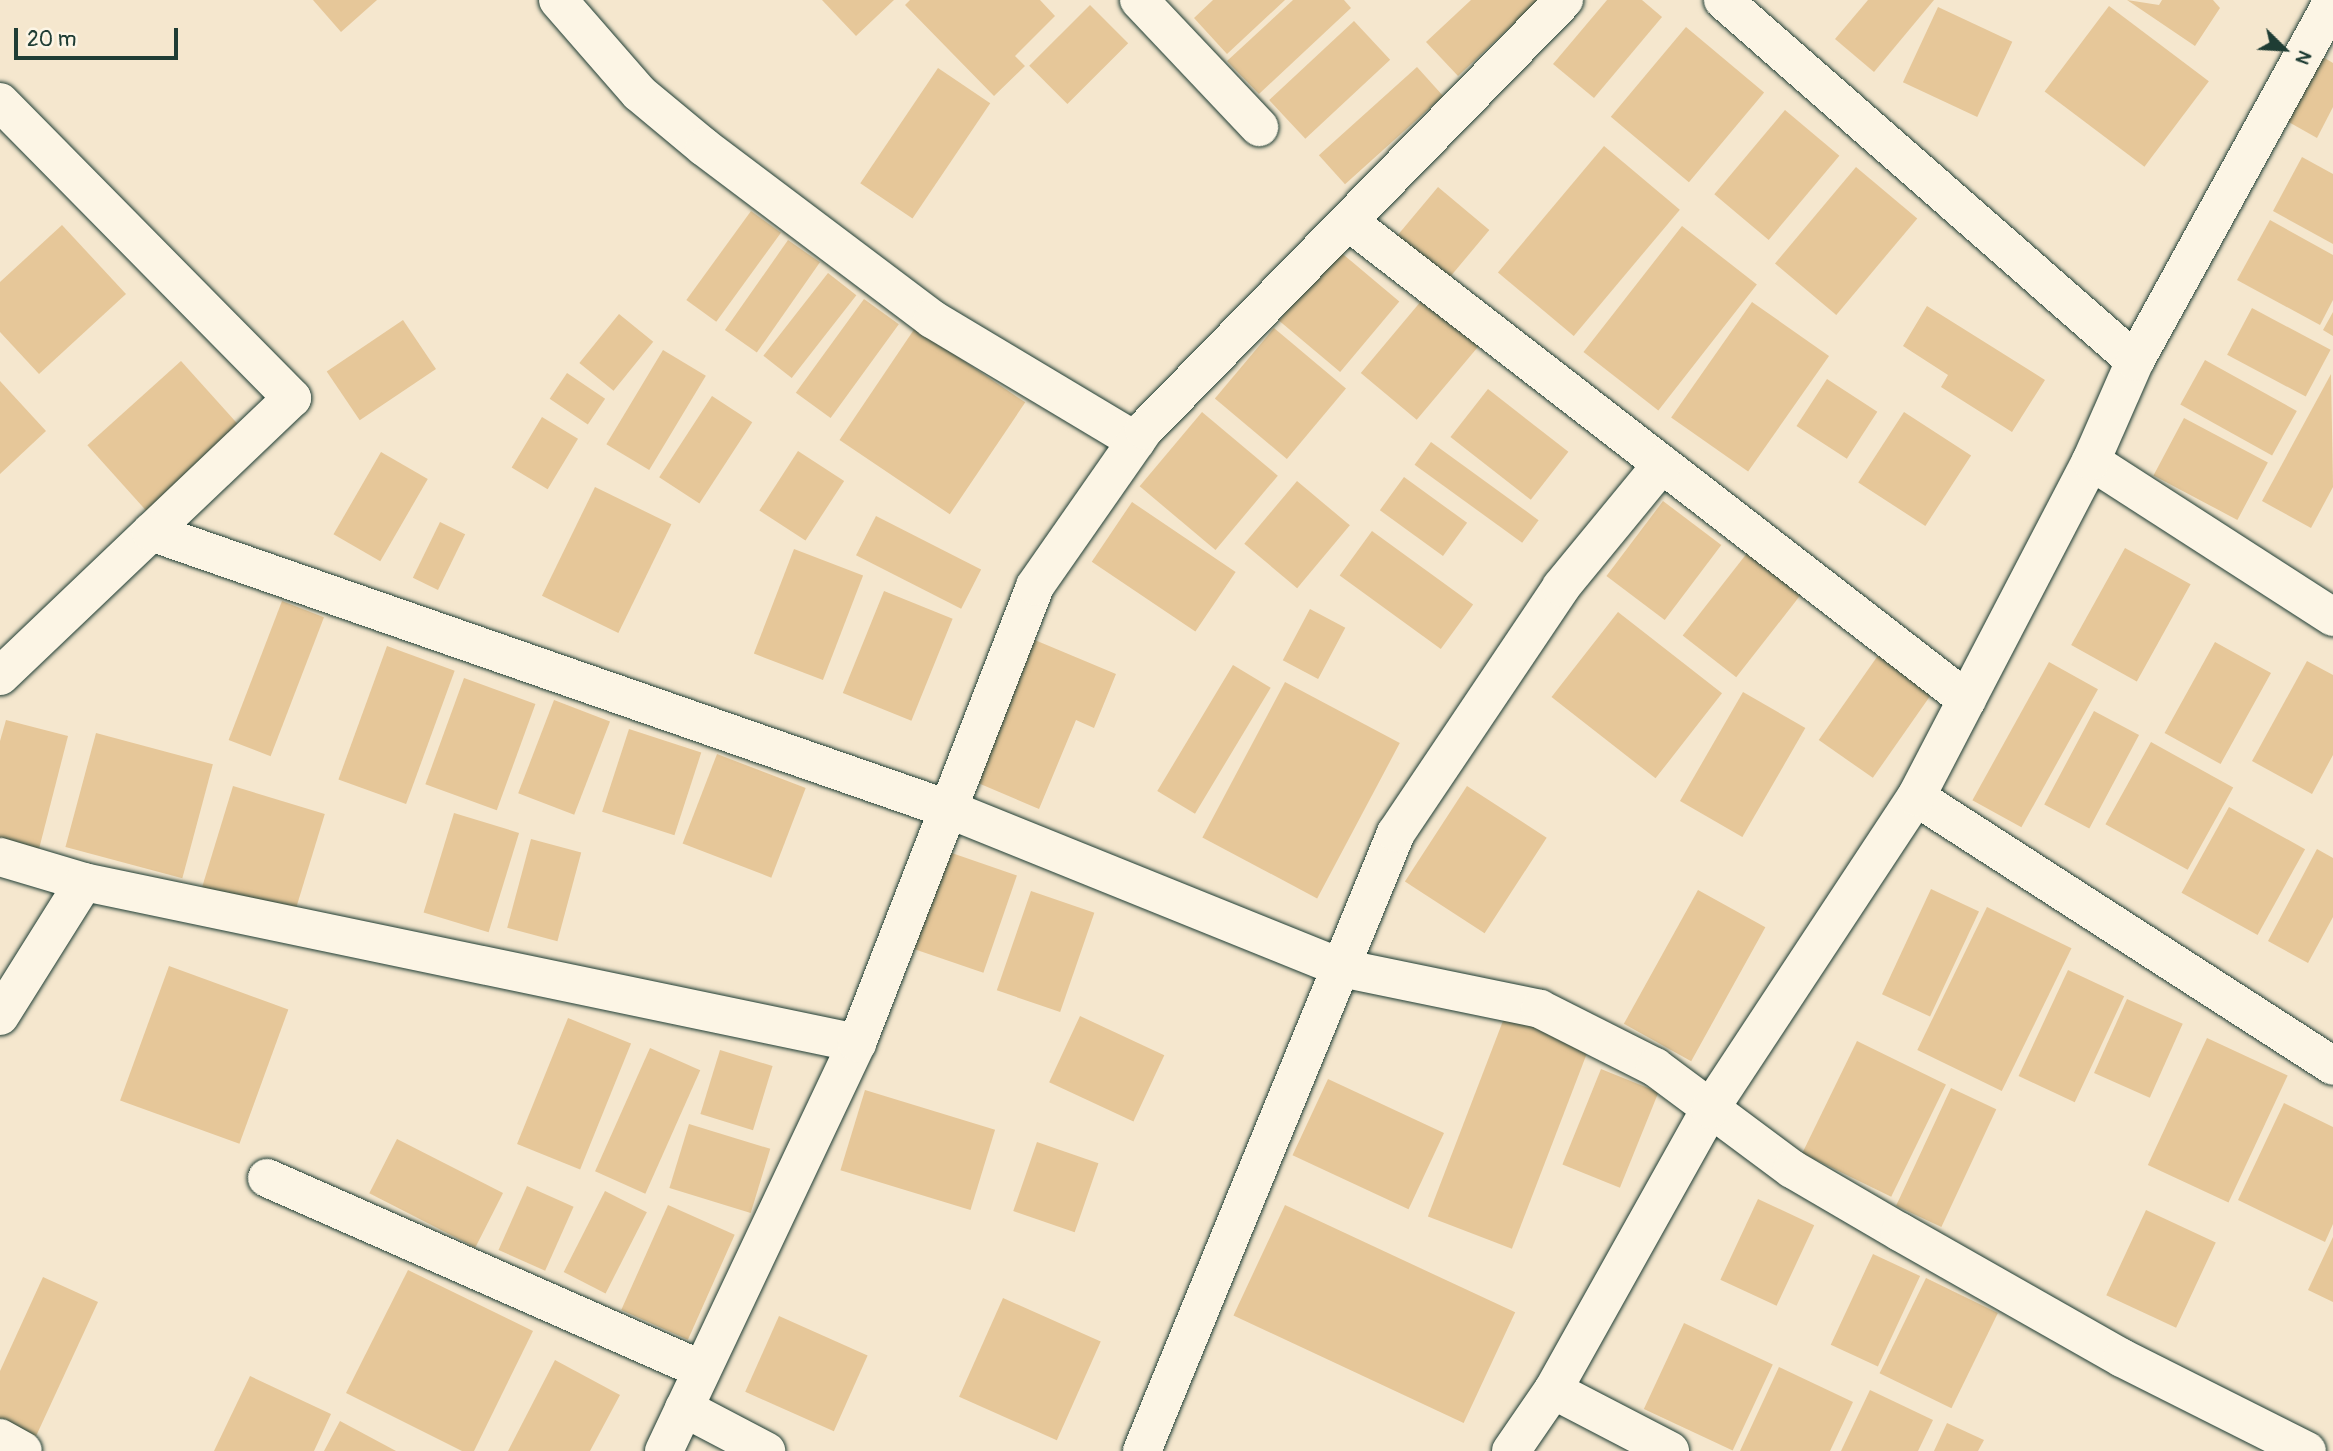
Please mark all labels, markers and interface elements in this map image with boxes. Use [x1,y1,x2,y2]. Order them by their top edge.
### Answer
scale bar [18,14,182,58]
north arrow [2249,14,2319,84]
text: 20 m [27,26,76,53]
text: N [2290,47,2317,68]

